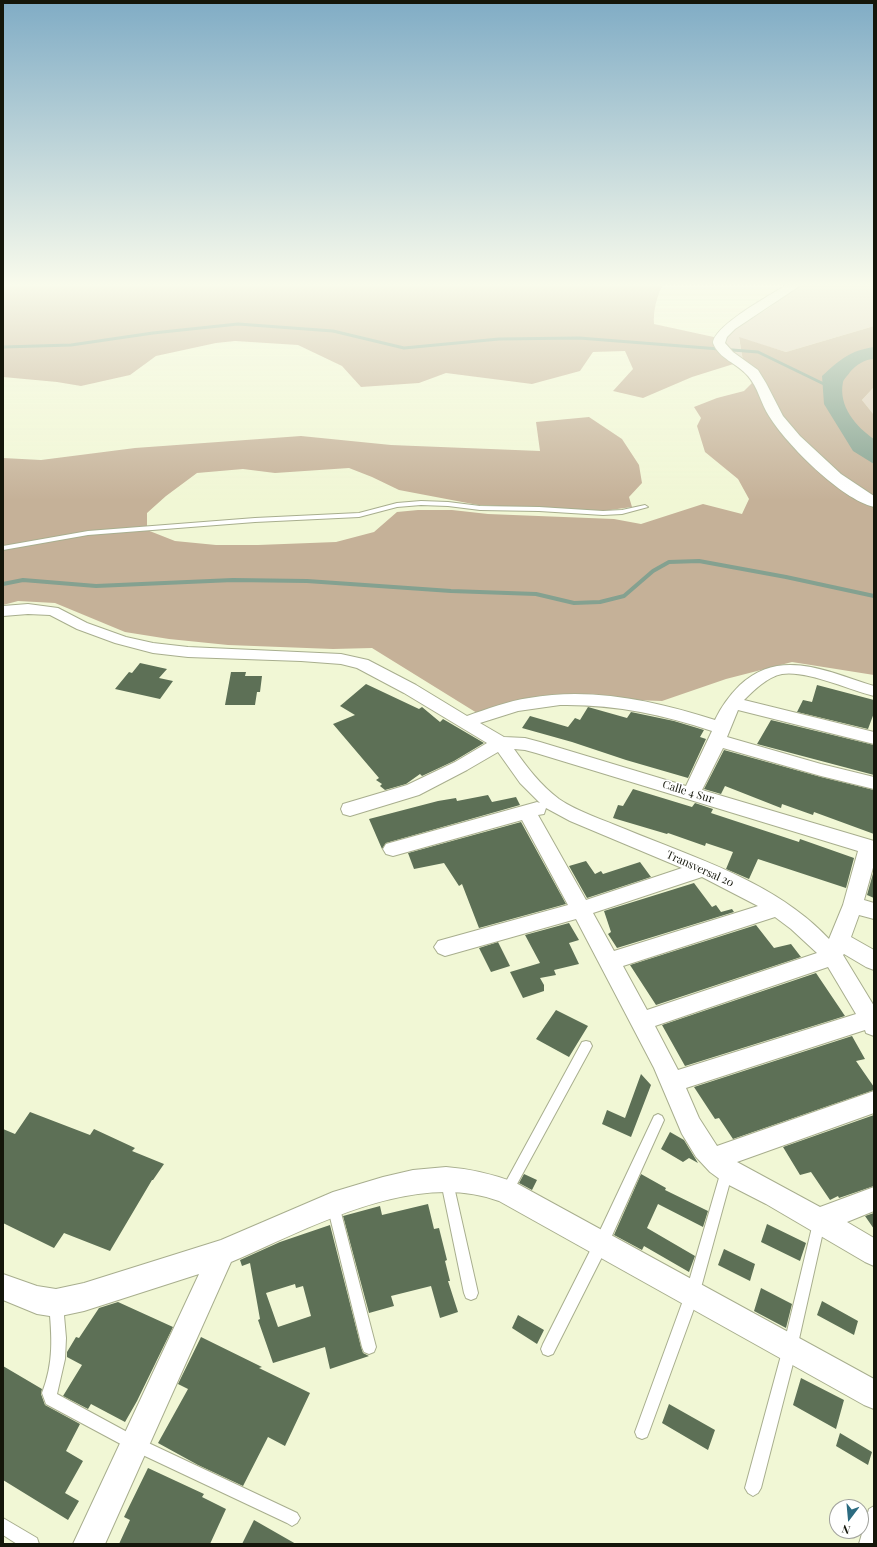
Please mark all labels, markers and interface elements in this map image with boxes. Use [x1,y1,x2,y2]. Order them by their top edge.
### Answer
street label: Calle 4 Sur [661,778,715,806]
street label: Transversal 20 [664,848,736,890]
north arrow [829,1499,869,1539]
text: N [840,1522,852,1538]

